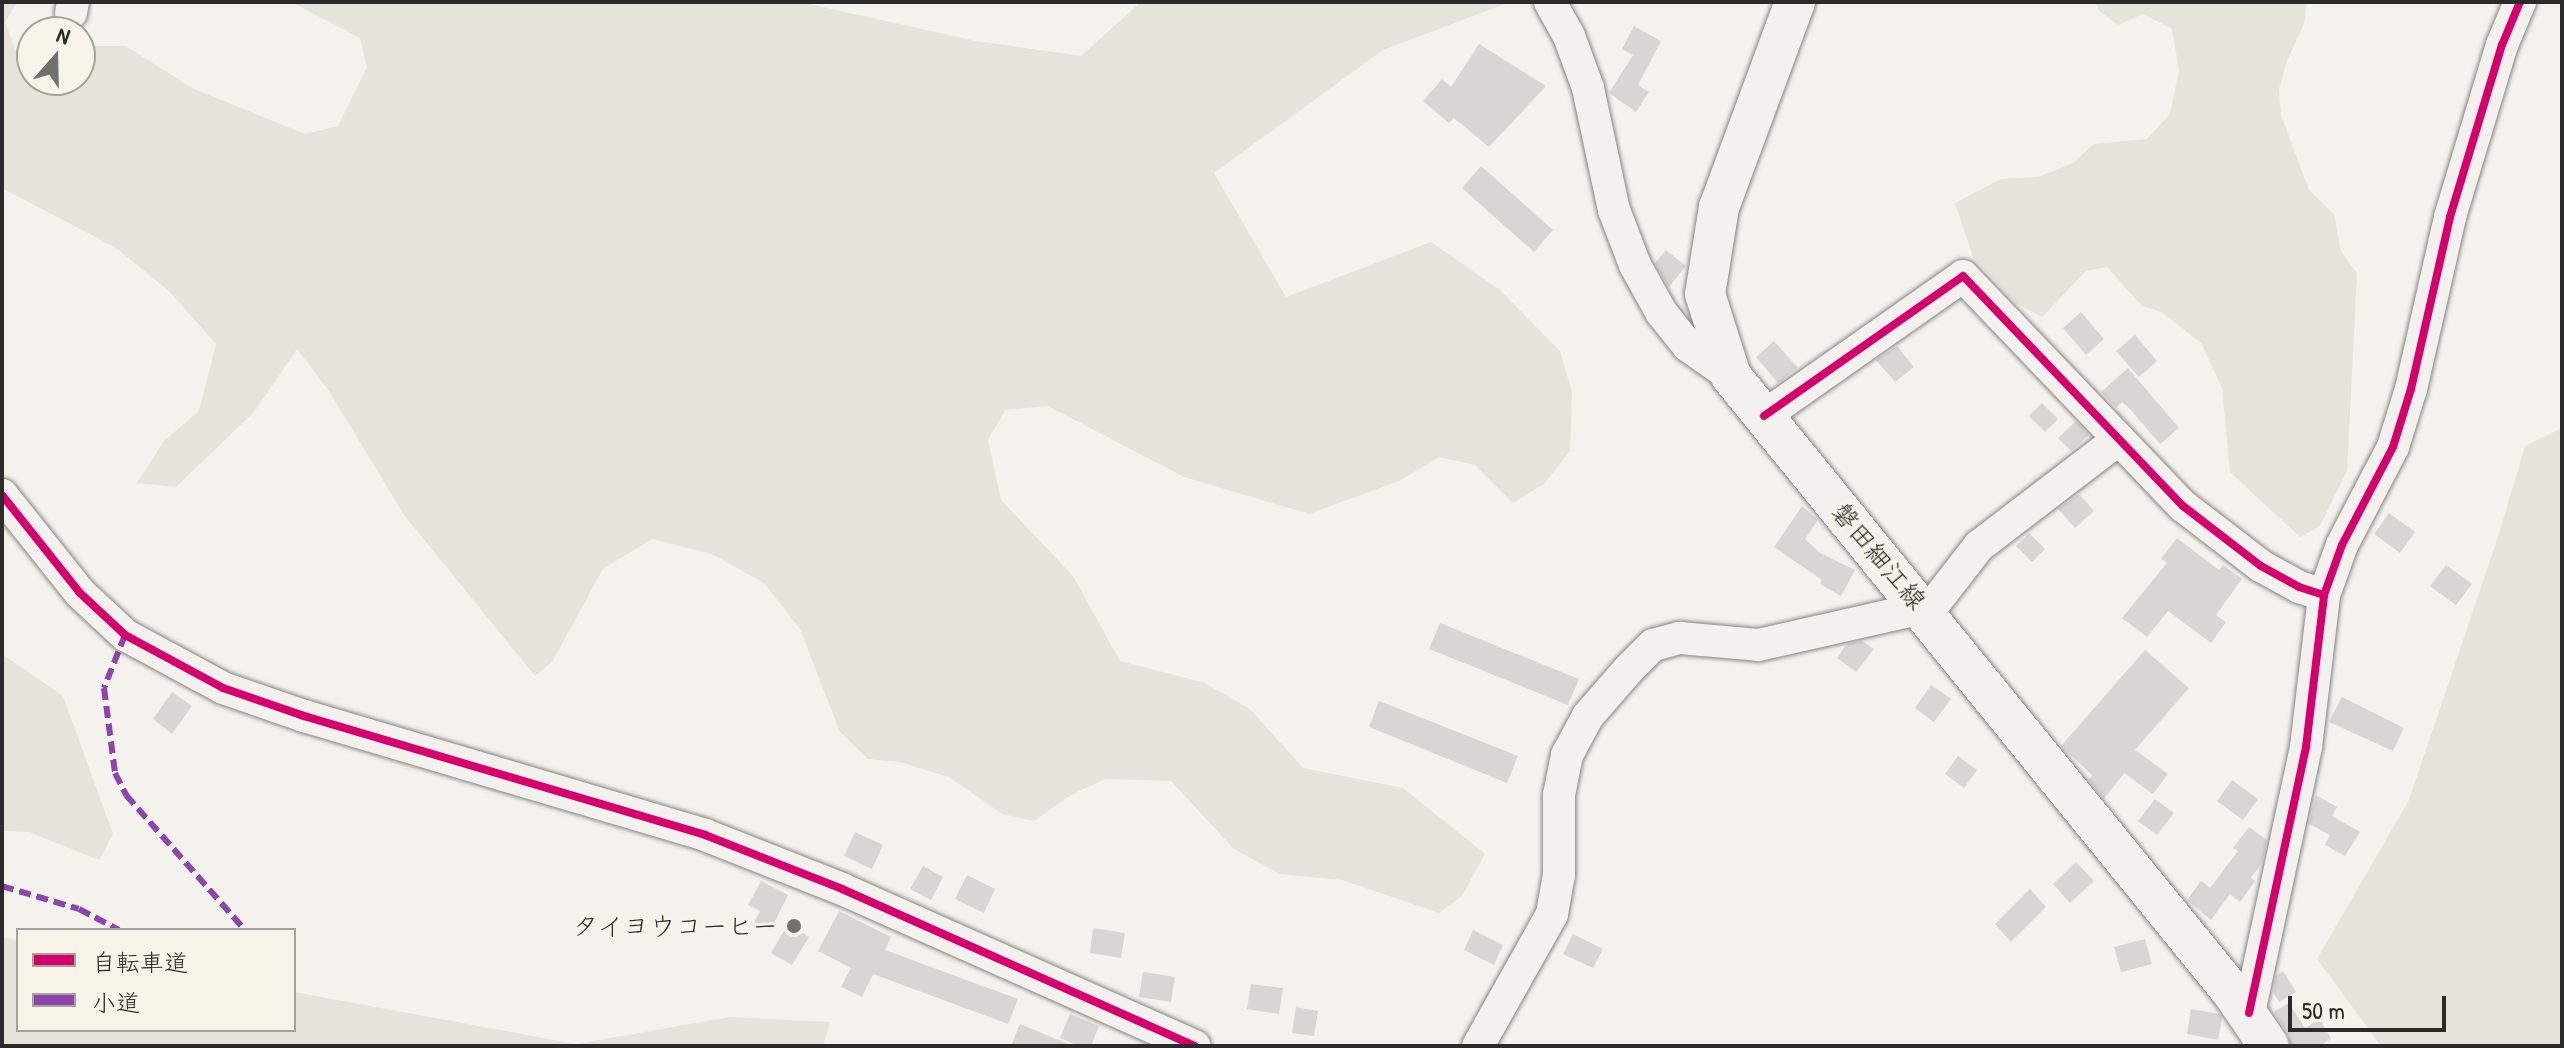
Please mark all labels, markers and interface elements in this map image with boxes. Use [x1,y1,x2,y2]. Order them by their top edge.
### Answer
north arrow [16,16,96,96]
text: N [53,19,74,51]
street label: 磐田細江線 [1825,496,1933,616]
place label: タイヨウコーヒー [572,910,778,942]
marker: タイヨウコーヒー [785,917,803,935]
legend [16,928,296,1032]
text: 自転車道 [92,946,188,978]
scale bar [2292,980,2450,1030]
text: 小道 [92,986,140,1018]
text: 50 m [2302,994,2345,1026]

